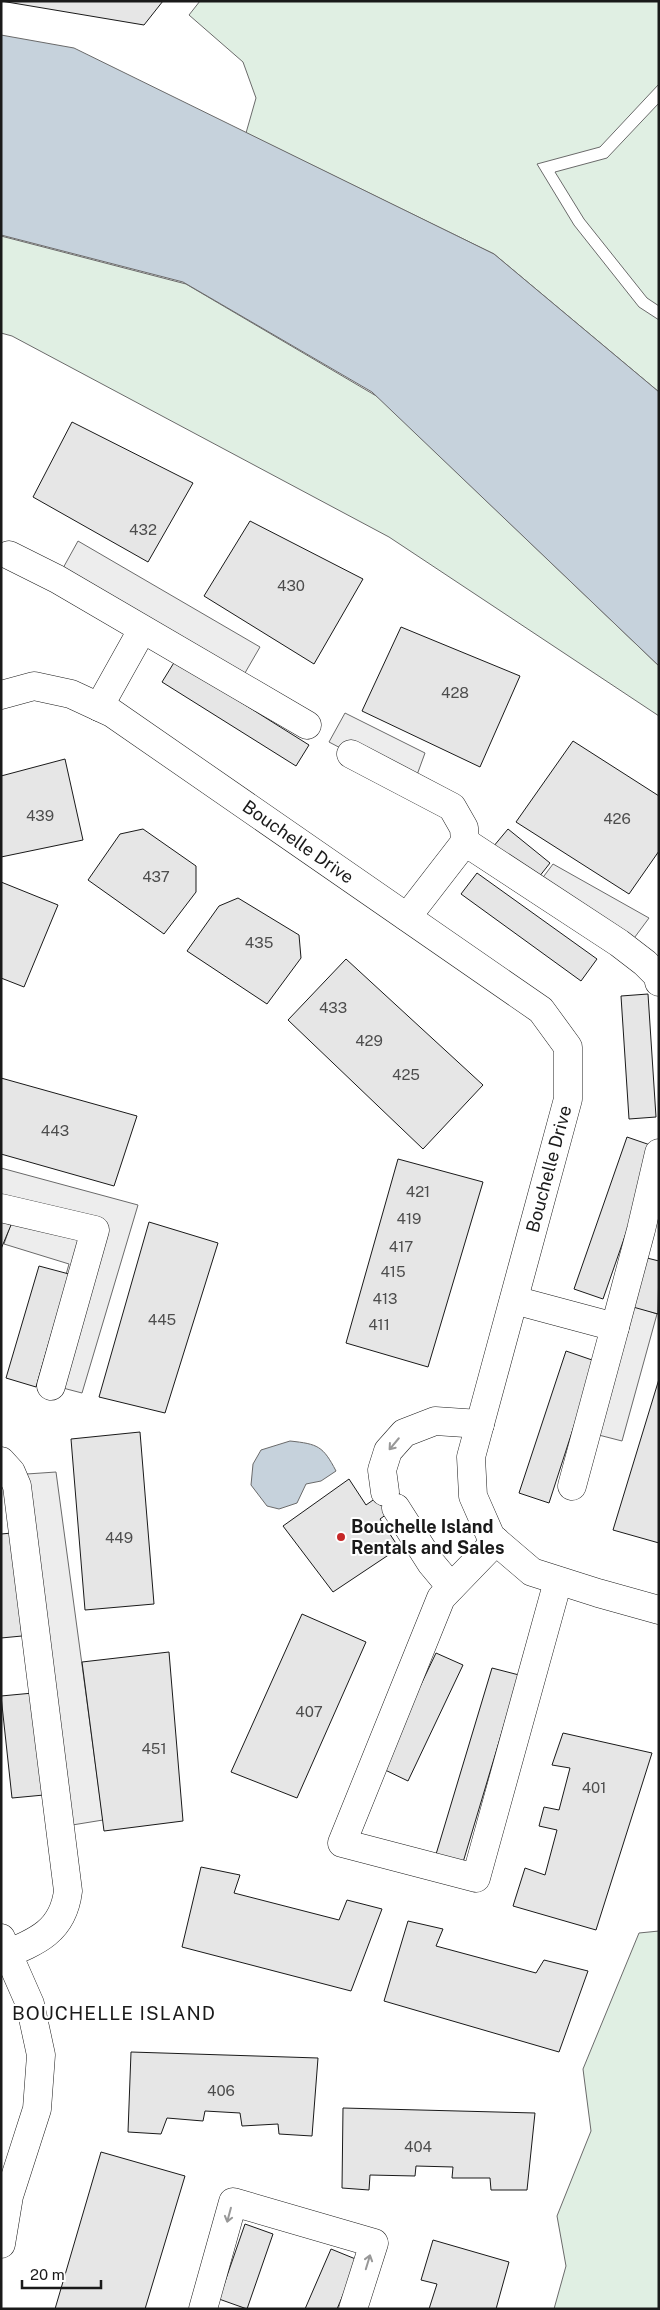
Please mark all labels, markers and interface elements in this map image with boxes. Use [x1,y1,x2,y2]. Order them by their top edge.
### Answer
house number: 432 [129,521,157,538]
house number: 430 [277,577,305,594]
house number: 428 [441,684,469,701]
street label: Bouchelle Drive [239,796,358,888]
house number: 439 [26,807,54,824]
house number: 426 [603,810,631,827]
house number: 437 [142,868,170,885]
house number: 435 [245,934,273,951]
house number: 433 [319,999,347,1016]
house number: 429 [355,1032,383,1049]
house number: 425 [392,1066,420,1083]
street label: Bouchelle Drive [521,1103,576,1235]
house number: 443 [41,1122,69,1139]
house number: 421 [406,1183,430,1200]
house number: 419 [397,1210,421,1227]
house number: 417 [389,1238,413,1255]
house number: 415 [380,1263,406,1280]
house number: 413 [373,1290,397,1307]
house number: 445 [148,1311,176,1328]
house number: 411 [368,1316,390,1333]
one-way arrow [388,1438,400,1451]
place label: Bouchelle Island Rentals and Sales [351,1516,504,1558]
house number: 449 [105,1529,133,1546]
marker: Bouchelle Island Rentals and Sales [335,1531,347,1543]
house number: 407 [295,1703,323,1720]
house number: 451 [141,1740,167,1757]
house number: 401 [582,1779,606,1796]
district label: BOUCHELLE ISLAND [12,2002,216,2024]
house number: 406 [207,2082,235,2099]
house number: 404 [404,2138,432,2155]
one-way arrow [224,2207,233,2223]
one-way arrow [364,2255,373,2271]
scale bar [22,2258,101,2290]
text: 20 m [30,2266,65,2283]

